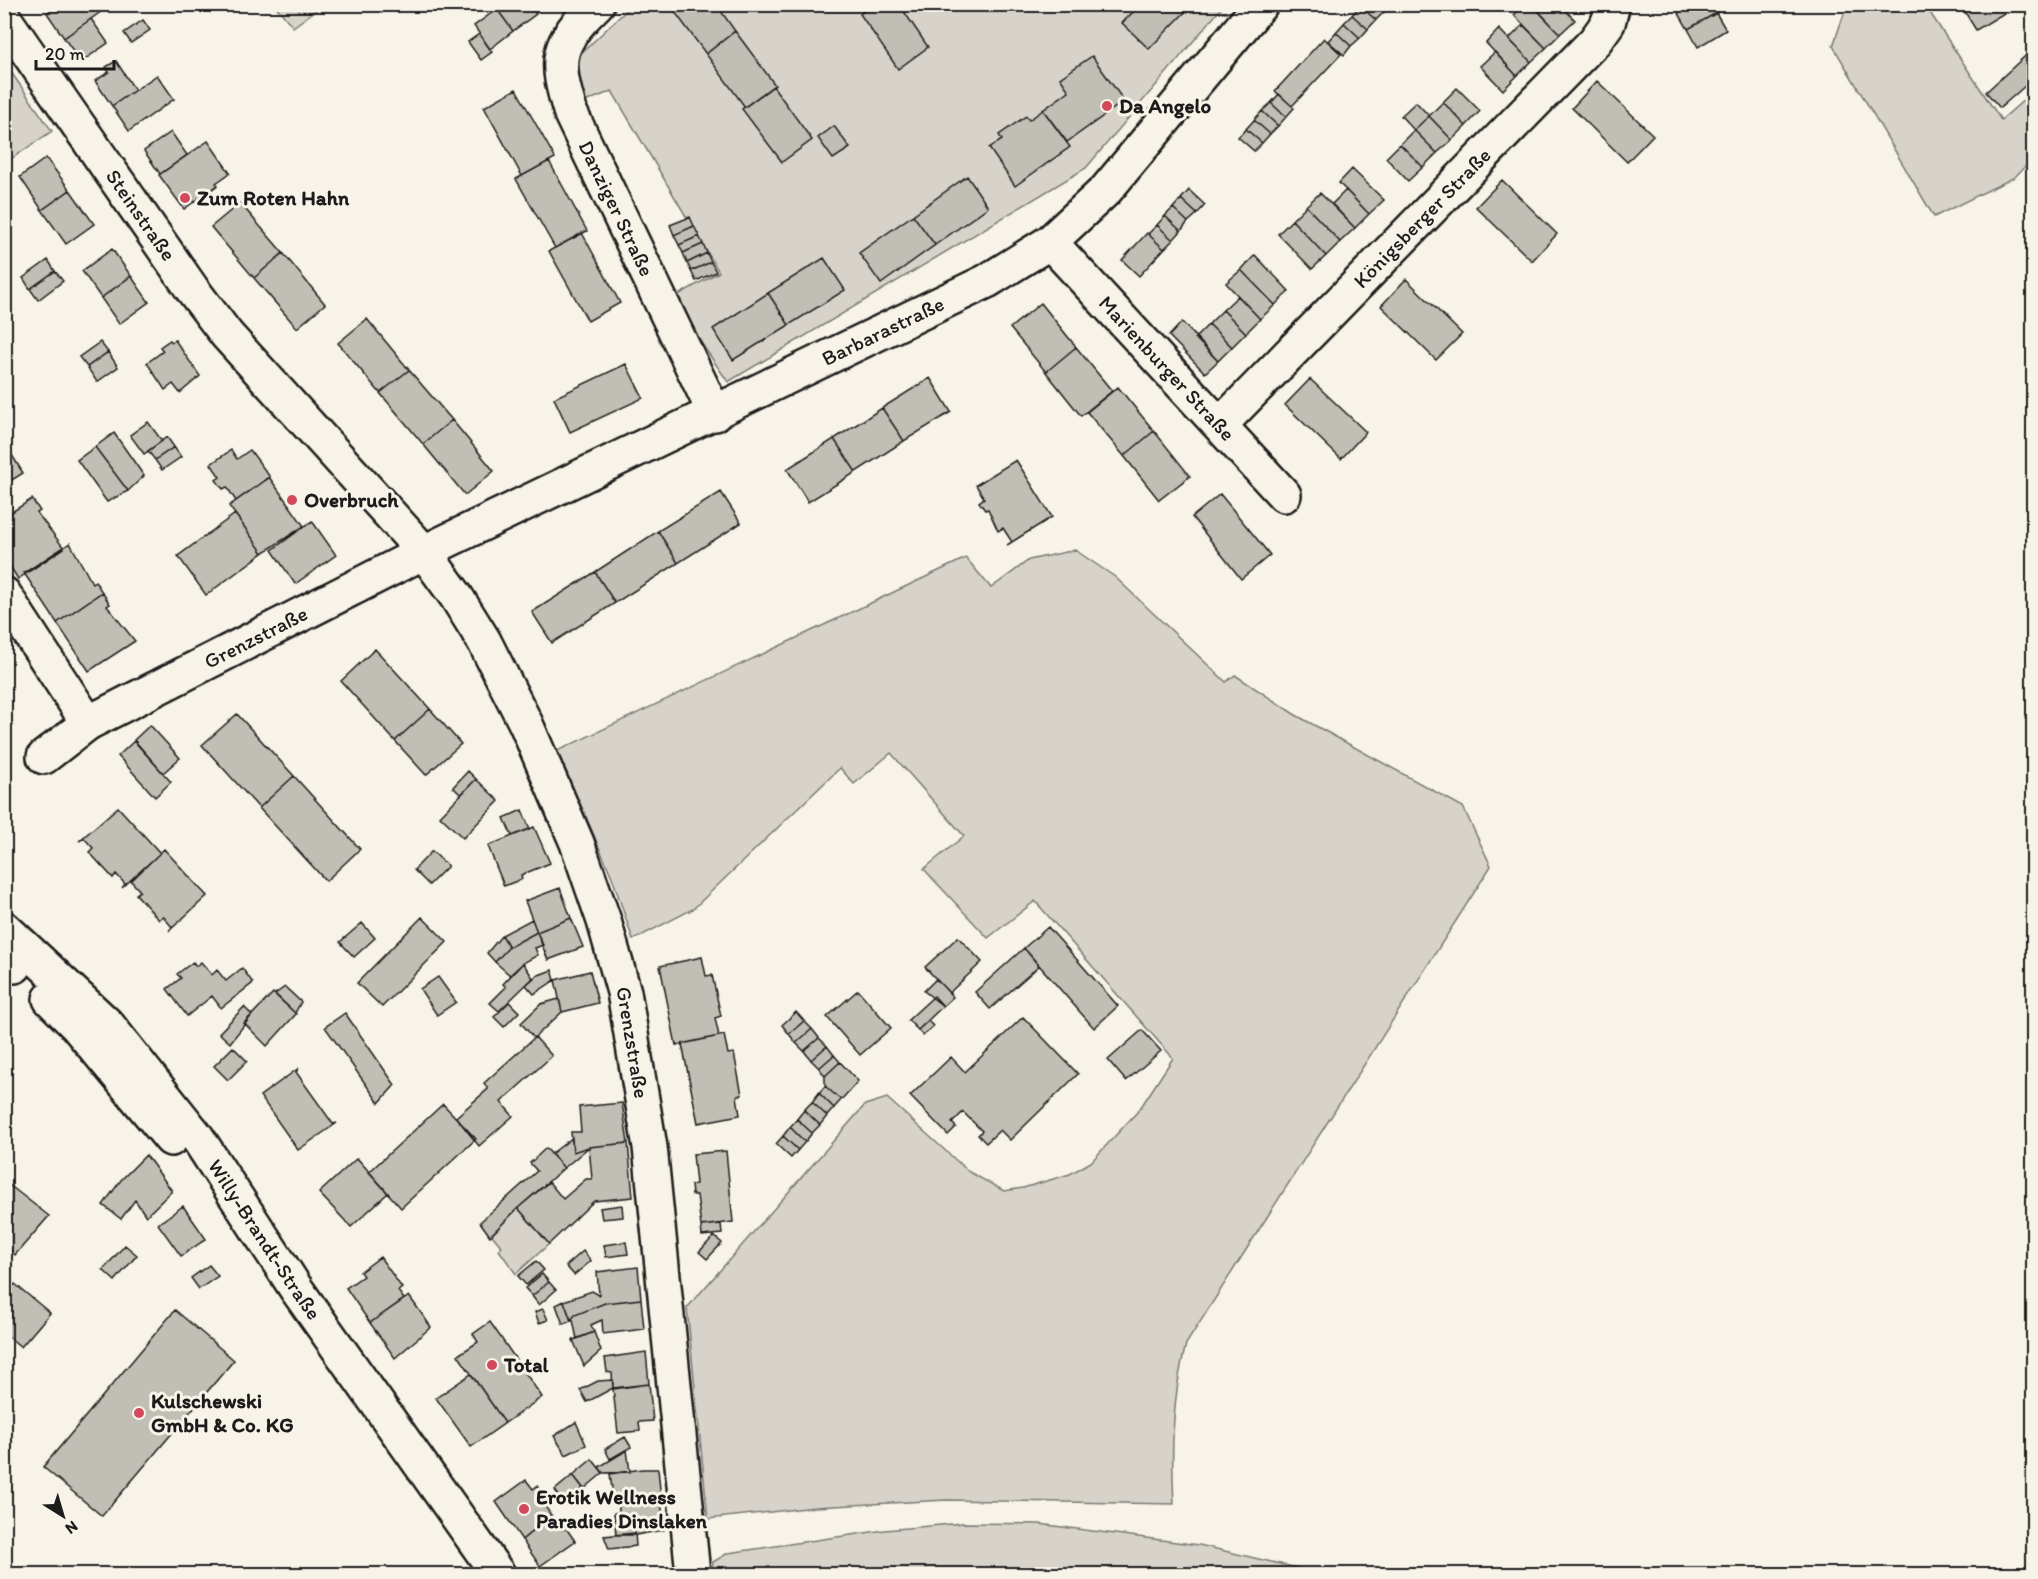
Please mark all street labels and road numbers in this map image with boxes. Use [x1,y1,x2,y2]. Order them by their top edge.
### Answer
street label: Danziger Straße [574,136,660,280]
street label: Königsberger Straße [1348,142,1496,293]
street label: Steinstraße [101,164,182,265]
street label: Marienburger Straße [1094,290,1240,446]
street label: Barbarastraße [818,291,948,371]
street label: Grenzstraße [200,600,312,674]
street label: Grenzstraße [611,985,655,1100]
street label: Willy-Brandt-Straße [203,1154,327,1324]

